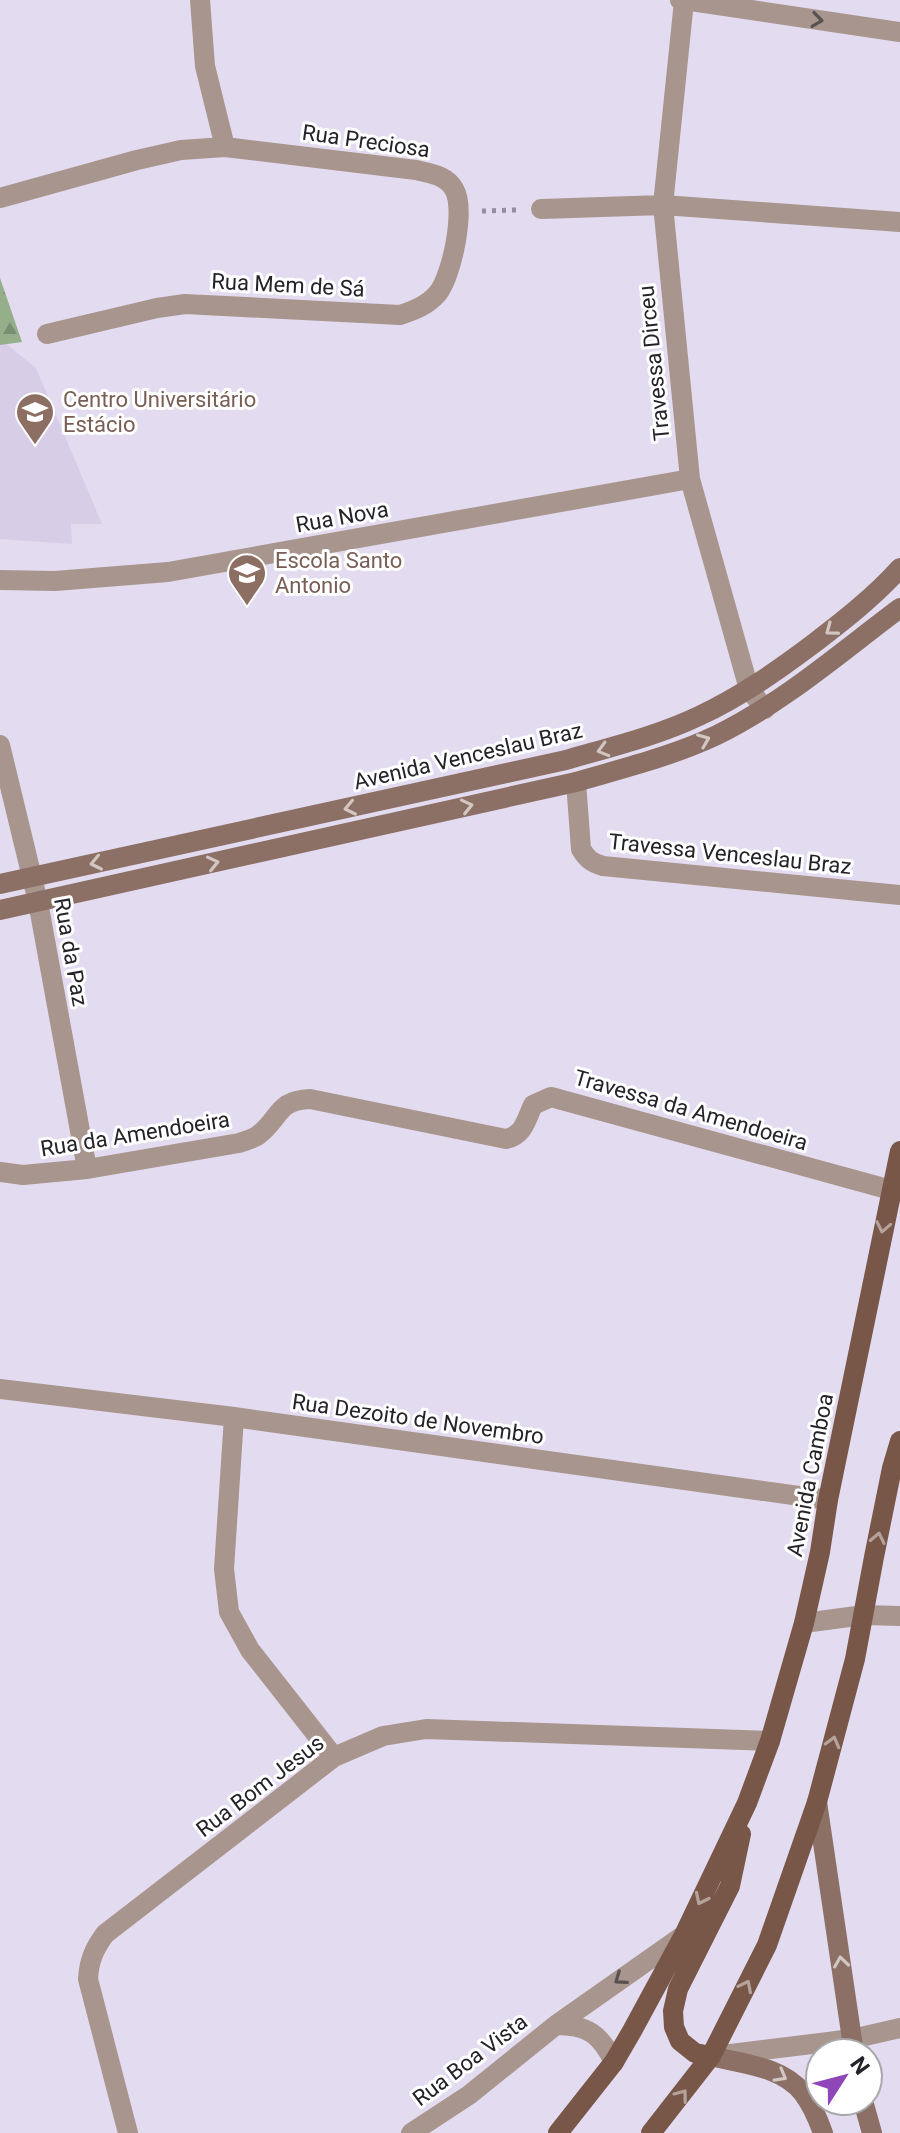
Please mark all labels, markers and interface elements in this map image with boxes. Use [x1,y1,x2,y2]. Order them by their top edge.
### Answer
one-way arrow [810,11,824,28]
street label: Rua Preciosa [301,120,431,162]
street label: Rua Mem de Sá [211,269,365,301]
street label: Travessa Dirceu [633,284,675,442]
place label: Centro Universitário Estácio [63,387,256,437]
school or university icon: Centro Universitário Estácio [14,391,56,446]
street label: Rua Nova [294,497,390,537]
place label: Escola Santo Antonio [275,548,402,598]
school or university icon: Escola Santo Antonio [226,552,268,607]
one-way arrow [826,620,840,634]
street label: Avenida Venceslau Braz [351,718,585,794]
one-way arrow [696,733,710,750]
one-way arrow [597,741,611,757]
one-way arrow [344,799,357,816]
one-way arrow [459,799,473,816]
street label: Travessa Venceslau Braz [607,829,853,879]
one-way arrow [90,854,103,871]
one-way arrow [206,855,219,872]
street label: Rua da Paz [49,896,93,1008]
street label: Travessa da Amendoeira [571,1065,811,1155]
street label: Rua da Amendoeira [39,1107,231,1161]
one-way arrow [875,1220,892,1233]
street label: Rua Dezoito de Novembro [290,1389,546,1449]
street label: Avenida Camboa [782,1391,838,1559]
one-way arrow [869,1532,886,1545]
street label: Rua Bom Jesus [191,1730,329,1842]
one-way arrow [824,1736,840,1749]
one-way arrow [695,1890,711,1905]
one-way arrow [833,1955,850,1969]
one-way arrow [614,1969,628,1984]
one-way arrow [736,1980,752,1995]
street label: Rua Boa Vista [408,2009,532,2111]
north arrow [804,2037,884,2117]
text: N [845,2052,874,2079]
one-way arrow [773,2067,787,2082]
one-way arrow [672,2089,686,2104]

